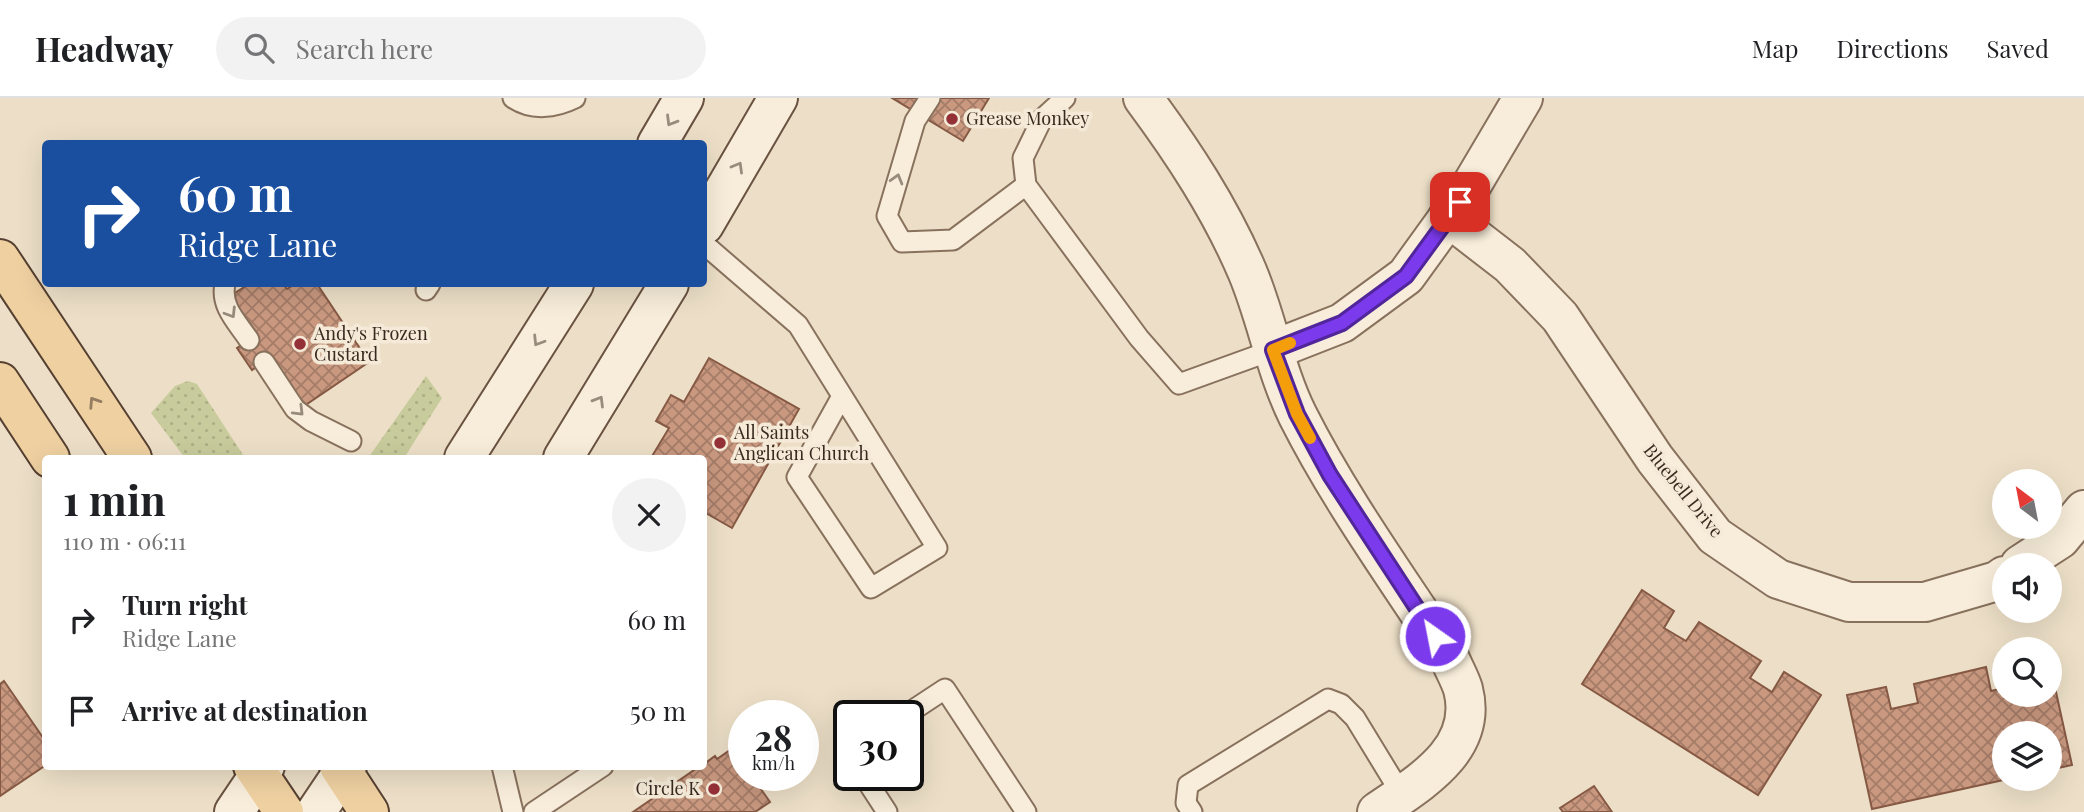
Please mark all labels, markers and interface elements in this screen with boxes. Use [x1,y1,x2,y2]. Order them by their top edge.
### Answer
search box [216,17,706,80]
text: Headway [35,26,174,70]
icon: search [240,29,278,67]
text: Search here [296,31,433,66]
text: Map [1752,32,1798,64]
text: Directions [1836,32,1949,64]
text: Saved [1987,32,2049,64]
place label: Grease Monkey [966,106,1089,130]
marker: Grease Monkey [944,111,960,127]
one-way arrow [666,113,679,126]
text: 60 m [178,159,293,224]
one-way arrow [730,161,743,174]
icon: right [63,168,154,259]
pin [1430,172,1490,232]
one-way arrow [889,174,904,186]
icon: arrive [1441,183,1479,221]
text: Ridge Lane [178,222,338,265]
one-way arrow [223,305,236,318]
place label: Andy's Frozen Custard [313,321,428,366]
one-way arrow [533,334,546,347]
marker: Andy's Frozen Custard [292,336,308,352]
one-way arrow [591,395,604,408]
one-way arrow [90,397,102,410]
one-way arrow [291,402,304,415]
place label: All Saints Anglican Church [733,420,870,465]
marker: All Saints Anglican Church [712,435,728,451]
street label: Bluebell Drive [1639,439,1729,542]
north arrow [1992,469,2062,539]
map controls [1992,469,2062,791]
text: 1 min [63,471,166,527]
button: close [612,478,686,552]
text: 110 m · 06:11 [63,525,186,556]
button: sound [1992,553,2062,623]
text: Turn right [122,587,248,622]
position arrow [1398,599,1472,673]
icon: right [63,601,101,639]
text: 60 m [627,602,686,637]
text: Ridge Lane [122,622,237,653]
button: search [1992,637,2062,707]
icon: arrive [63,692,101,730]
text: Arrive at destination [122,693,368,728]
text: 50 m [630,693,686,728]
speed limit sign: 30 [833,700,924,791]
text: 28 [755,713,792,760]
button: layers [1992,721,2062,791]
text: km/h [752,751,795,775]
place label: Circle K [636,776,700,800]
marker: Circle K [706,781,722,797]

